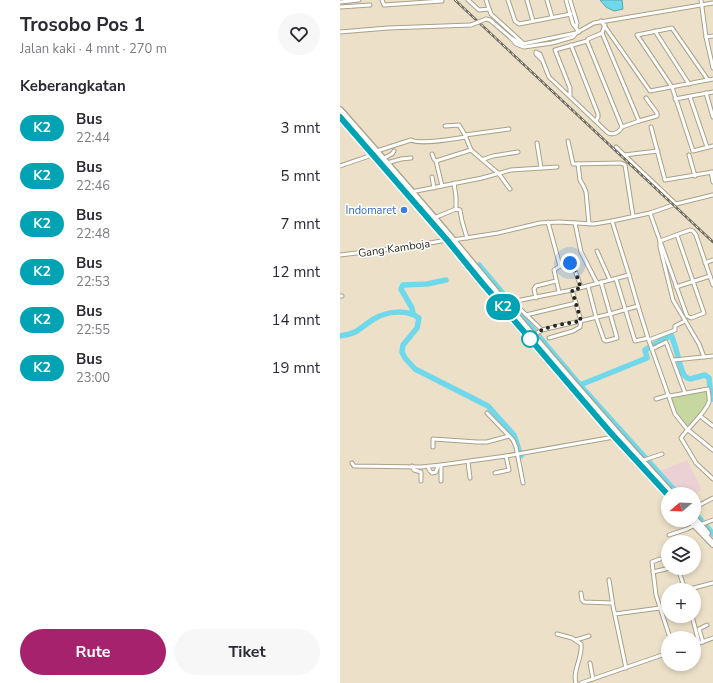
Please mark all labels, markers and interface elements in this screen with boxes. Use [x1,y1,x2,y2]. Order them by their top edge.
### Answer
text: Trosobo Pos 1 [20,12,145,38]
button: heart [278,13,320,55]
text: Jalan kaki · 4 mnt · 270 m [20,40,167,58]
text: Keberangkatan [20,76,126,96]
text: Bus [76,109,102,129]
text: K2 [33,118,51,137]
text: 3 mnt [281,118,320,138]
text: 22:44 [76,129,110,147]
text: Bus [76,157,102,177]
text: K2 [33,166,51,185]
text: 5 mnt [281,166,320,186]
text: 22:46 [76,177,110,195]
place label: Indomaret [346,203,396,218]
text: Bus [76,205,102,225]
marker: Indomaret [399,205,409,215]
text: K2 [33,214,51,233]
text: 7 mnt [281,214,320,234]
text: 22:48 [76,225,110,243]
street label: Gang Kamboja [357,236,431,261]
text: Bus [76,253,102,273]
your location [560,253,580,273]
text: K2 [33,262,51,281]
text: 12 mnt [272,262,320,282]
text: 22:53 [76,273,110,291]
line badge: K2 [485,294,521,320]
text: K2 [494,297,512,316]
text: Bus [76,301,102,321]
text: K2 [33,310,51,329]
text: 14 mnt [272,310,320,330]
text: 22:55 [76,321,110,339]
unlabelled marker [521,330,539,348]
text: Bus [76,349,102,369]
text: K2 [33,358,51,377]
text: 19 mnt [272,358,320,378]
text: 23:00 [76,369,110,387]
north arrow [661,487,701,527]
map controls [661,487,701,671]
button: layers [661,535,701,575]
button: + [661,583,701,623]
button: Rute [20,629,166,675]
button: Tiket [174,629,320,675]
button: − [661,631,701,671]

